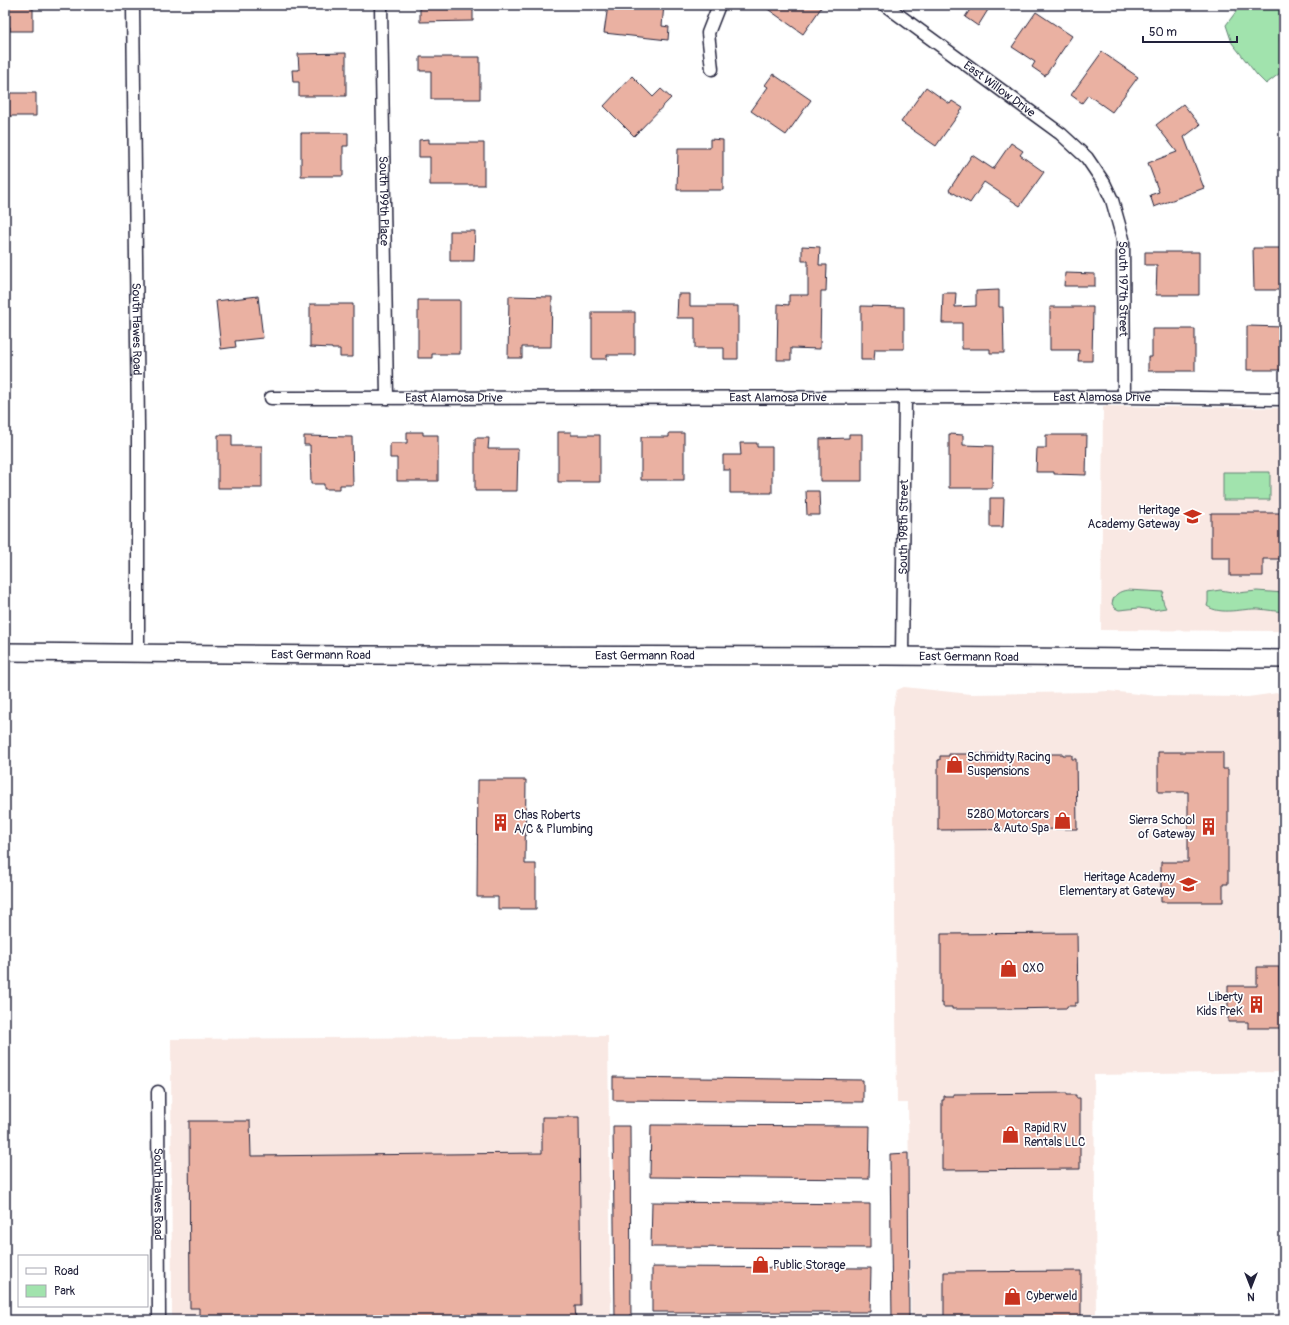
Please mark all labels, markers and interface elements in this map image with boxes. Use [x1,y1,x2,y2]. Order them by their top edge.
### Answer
scale bar [1143,18,1237,44]
text: 50 m [1149,25,1177,40]
street label: East Willow Drive [961,58,1039,120]
street label: South 199th Place [376,156,392,246]
street label: South 197th Street [1116,241,1131,337]
street label: South Hawes Road [129,283,145,376]
street label: East Alamosa Drive [1053,389,1151,405]
street label: East Alamosa Drive [405,390,503,405]
street label: East Alamosa Drive [729,390,827,405]
street label: South 198th Street [895,479,912,575]
place label: Heritage Academy Gateway [1088,503,1180,532]
school or university icon: Heritage Academy Gateway [1183,507,1203,527]
street label: East Germann Road [271,647,371,663]
street label: East Germann Road [595,648,695,663]
street label: East Germann Road [919,649,1019,664]
place label: Schmidty Racing Suspensions [967,750,1050,779]
shop icon: Schmidty Racing Suspensions [944,754,964,774]
place label: 5280 Motorcars & Auto Spa [967,807,1050,836]
place label: Chas Roberts A/C & Plumbing [514,808,593,837]
shop icon: 5280 Motorcars & Auto Spa [1052,811,1072,831]
building icon: Chas Roberts A/C & Plumbing [491,812,511,832]
place label: Sierra School of Gateway [1129,813,1195,842]
building icon: Sierra School of Gateway [1198,817,1218,837]
place label: Heritage Academy Elementary at Gateway [1059,870,1175,899]
school or university icon: Heritage Academy Elementary at Gateway [1178,874,1198,894]
shop icon: QXO [999,958,1019,978]
place label: QXO [1022,961,1044,976]
place label: Liberty Kids PreK [1196,990,1243,1019]
building icon: Liberty Kids PreK [1246,994,1266,1014]
place label: Rapid RV Rentals LLC [1024,1121,1085,1150]
shop icon: Rapid RV Rentals LLC [1001,1125,1021,1145]
street label: South Hawes Road [151,1148,166,1240]
legend [18,1255,148,1307]
shop icon: Public Storage [750,1255,770,1275]
place label: Public Storage [773,1258,845,1273]
text: Road [54,1264,79,1279]
north arrow [1231,1267,1271,1307]
text: Park [54,1284,75,1299]
shop icon: Cyberweld [1003,1286,1023,1306]
place label: Cyberweld [1026,1289,1077,1304]
text: N [1247,1290,1255,1303]

